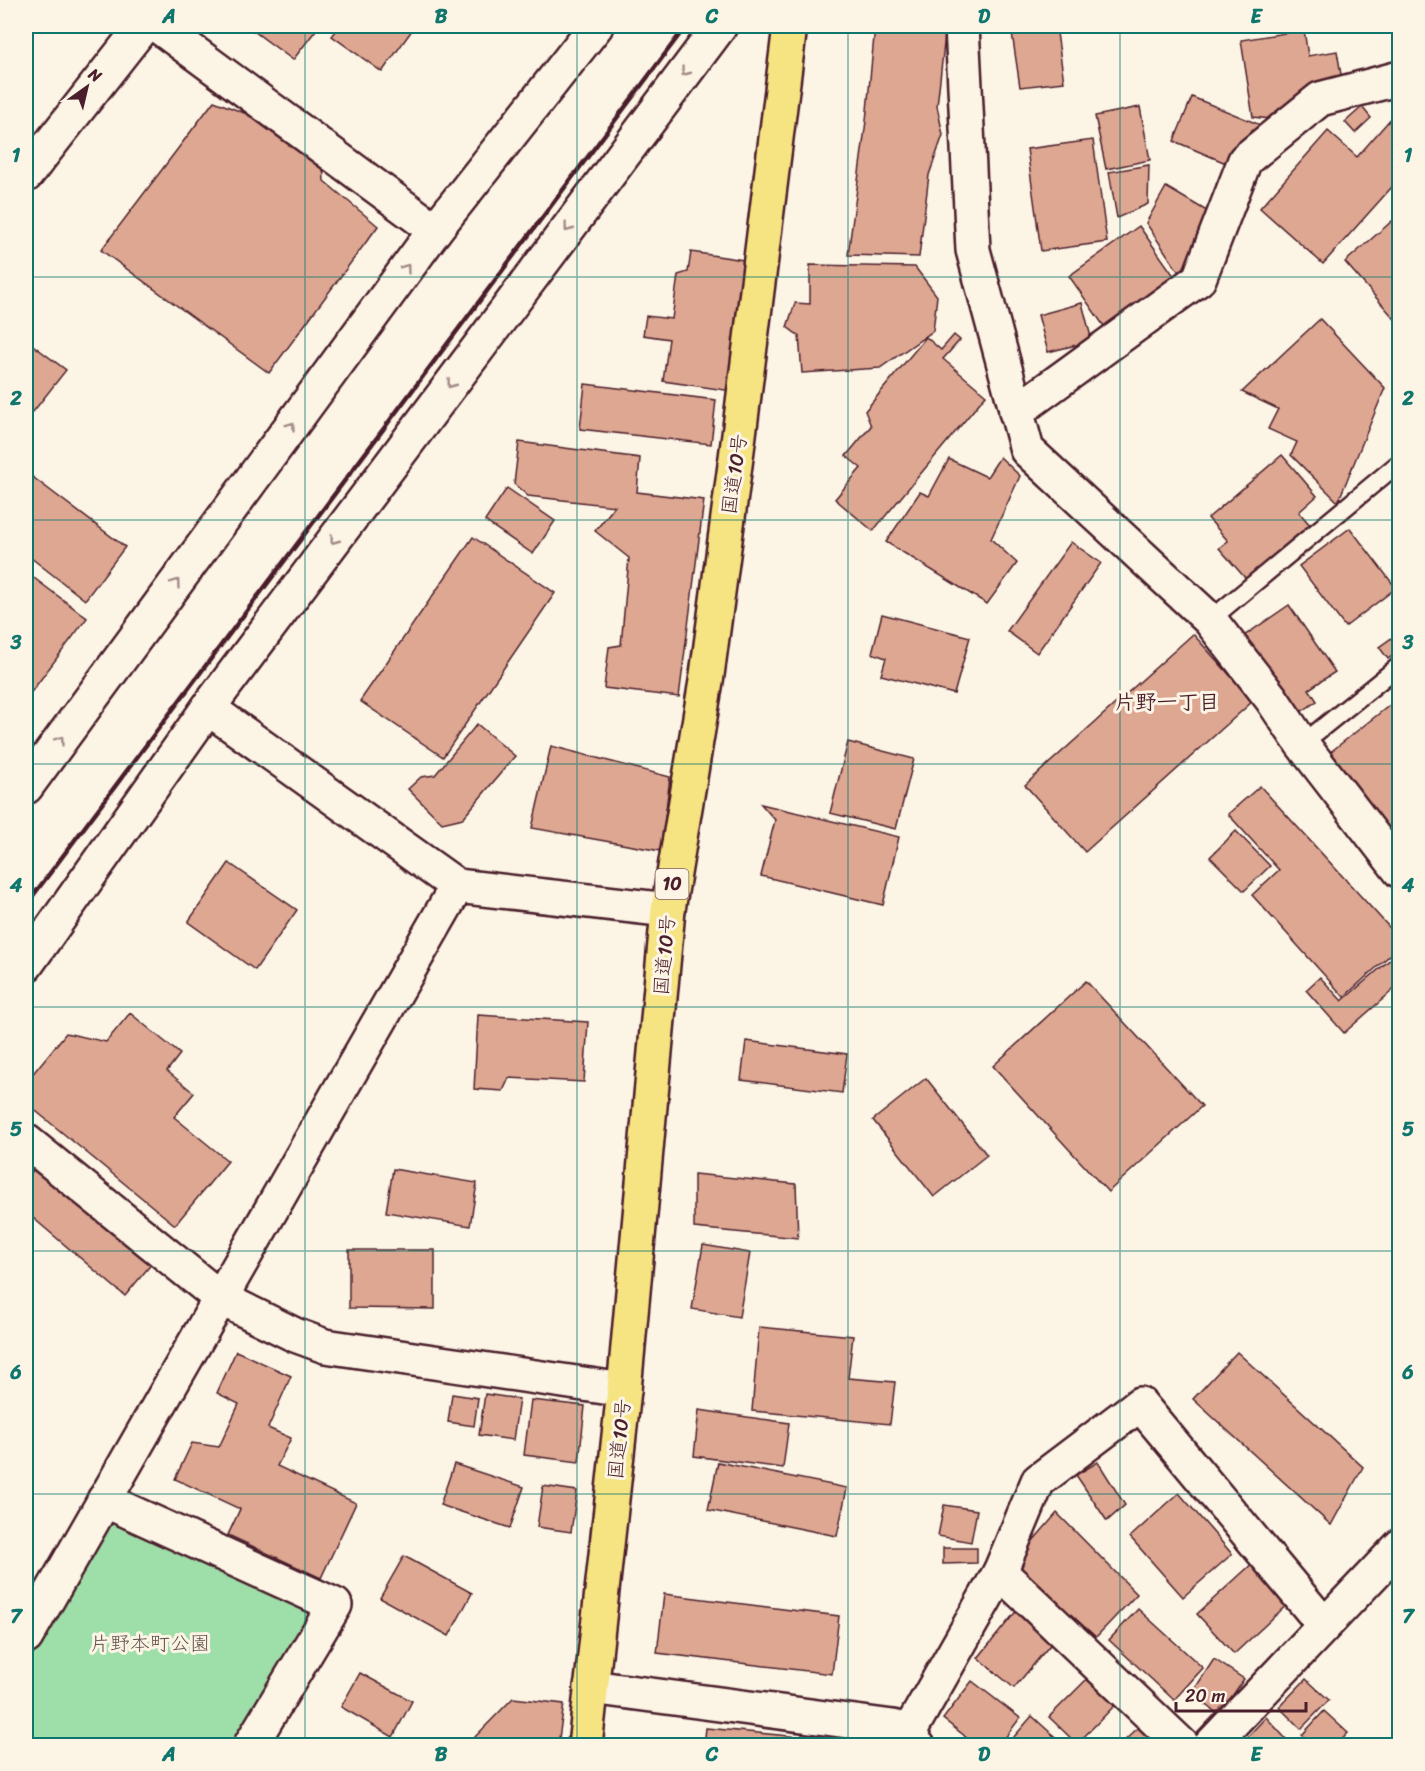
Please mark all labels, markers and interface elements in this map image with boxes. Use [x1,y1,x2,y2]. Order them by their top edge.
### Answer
text: A [161,0,176,34]
text: B [435,0,448,34]
text: C [705,0,719,34]
text: D [978,0,991,34]
text: E [1250,0,1263,34]
north arrow [57,57,117,117]
text: N [82,59,109,91]
one-way arrow [681,66,692,77]
text: 1 [12,138,21,173]
text: 1 [1404,138,1413,173]
one-way arrow [564,222,575,233]
one-way arrow [399,264,410,275]
one-way arrow [447,378,458,389]
text: 2 [9,381,22,416]
text: 2 [1401,381,1414,416]
one-way arrow [284,421,295,432]
street label: 国道10号 [712,431,757,517]
one-way arrow [330,534,341,545]
one-way arrow [168,578,179,589]
text: 3 [10,625,22,660]
text: 3 [1402,625,1414,660]
district label: 片野一丁目 [1115,683,1220,721]
one-way arrow [53,735,64,746]
text: 4 [9,868,23,903]
text: 4 [1401,868,1415,903]
road number: 10 [656,869,688,899]
street label: 国道10号 [644,913,685,997]
text: 5 [10,1112,22,1147]
text: 5 [1402,1112,1414,1147]
text: 6 [9,1355,22,1390]
text: 6 [1401,1355,1414,1390]
street label: 国道10号 [598,1397,641,1481]
text: 7 [10,1599,23,1634]
text: 7 [1402,1599,1415,1634]
park label: 片野本町公園 [90,1626,210,1661]
scale bar [1176,1675,1306,1713]
text: 20 m [1185,1680,1225,1712]
text: A [161,1737,176,1771]
text: B [435,1737,448,1771]
text: C [705,1737,719,1771]
text: D [978,1737,991,1771]
text: E [1250,1737,1263,1771]

